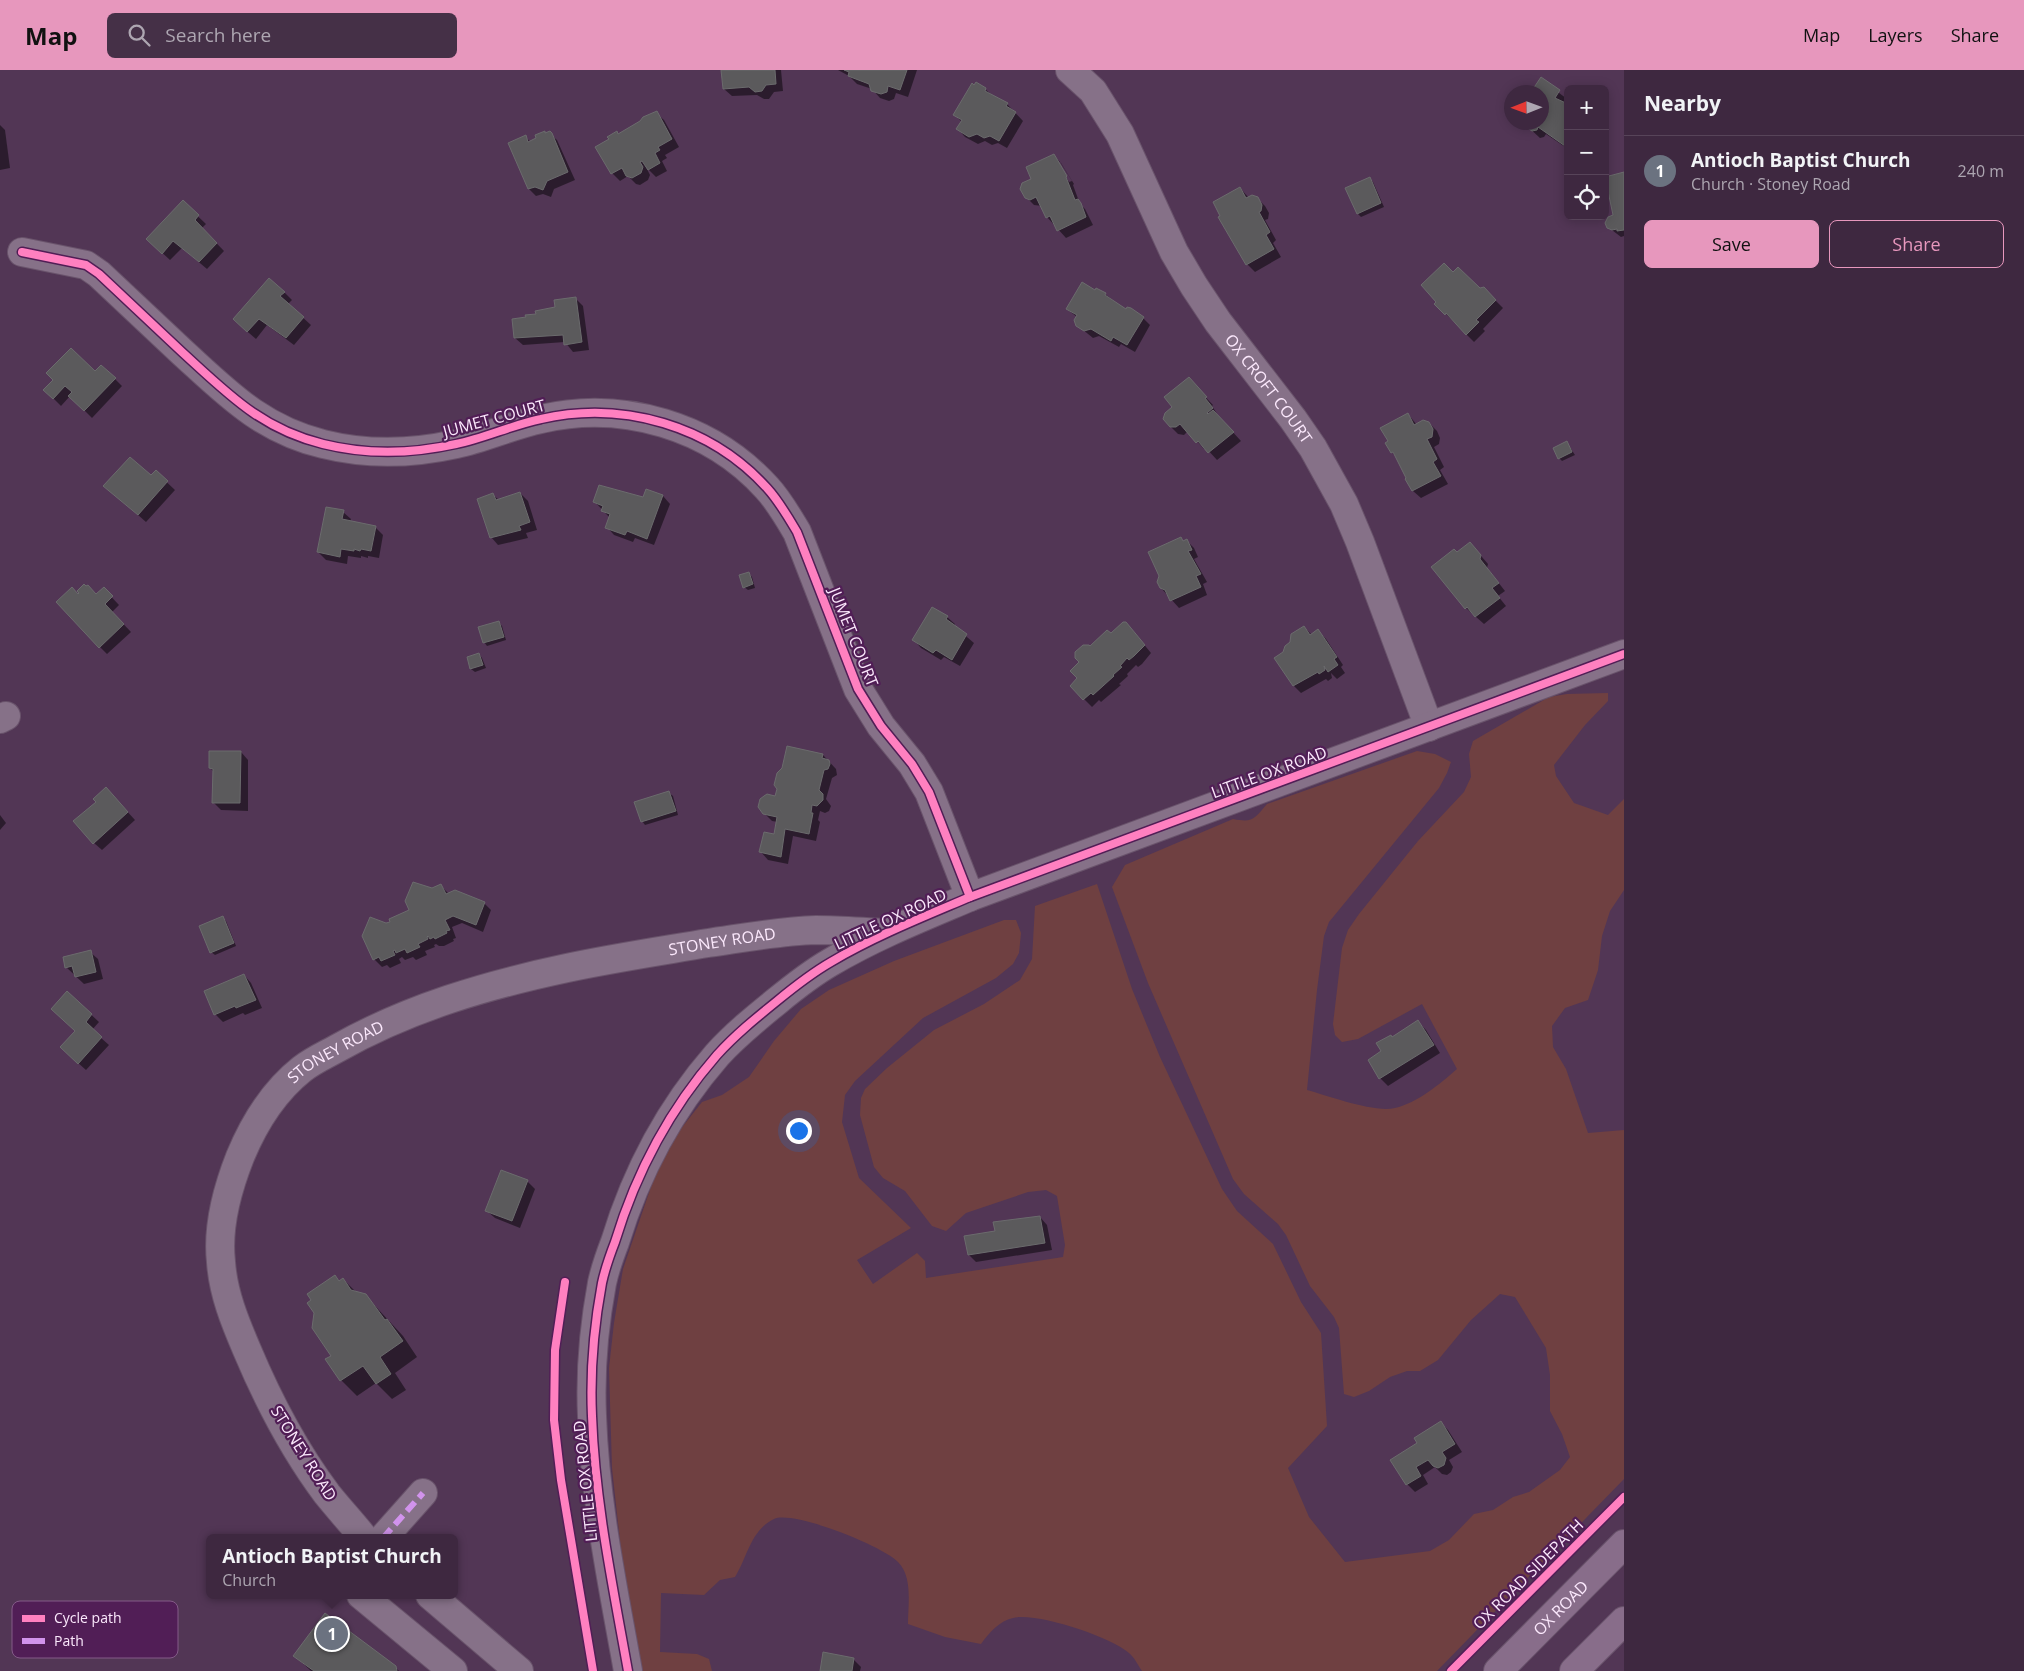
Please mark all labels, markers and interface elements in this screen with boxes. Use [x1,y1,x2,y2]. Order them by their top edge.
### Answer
search box [107,13,457,58]
text: Map [25,19,77,52]
icon: search [125,21,153,49]
text: Search here [165,22,271,48]
text: Map [1803,23,1840,47]
text: Layers [1868,23,1923,47]
text: Share [1951,23,1999,47]
north arrow [1504,85,1549,130]
map controls [1564,85,1609,220]
button: + [1564,85,1609,130]
text: Nearby [1644,89,1721,117]
button: − [1564,130,1609,175]
text: Antioch Baptist Church [1691,147,1911,173]
text: 1 [1655,160,1665,182]
text: 240 m [1958,160,2004,182]
text: Church · Stoney Road [1691,173,1850,195]
button: locate [1564,175,1609,220]
button: Save [1644,220,1819,268]
button: Share [1829,220,2004,268]
street label: OX CROFT COURT [1220,329,1318,448]
street label: JUMET COURT [438,394,548,443]
street label: JUMET COURT [823,582,884,690]
street label: LITTLE OX ROAD [1208,741,1330,803]
street label: LITTLE OX ROAD [830,883,950,955]
street label: STONEY ROAD [667,922,777,960]
street label: STONEY ROAD [282,1015,387,1088]
your location [786,1118,812,1144]
street label: STONEY ROAD [266,1401,342,1505]
street label: LITTLE OX ROAD [568,1419,602,1543]
street label: OX ROAD SIDEPATH [1469,1515,1587,1633]
popup [206,1534,458,1599]
text: Antioch Baptist Church [222,1543,442,1569]
text: Church [222,1569,276,1591]
street label: OX ROAD [1530,1577,1592,1639]
legend [12,1601,178,1658]
text: Cycle path [54,1608,122,1627]
pin: 1 [316,1615,348,1653]
text: Path [54,1631,84,1650]

